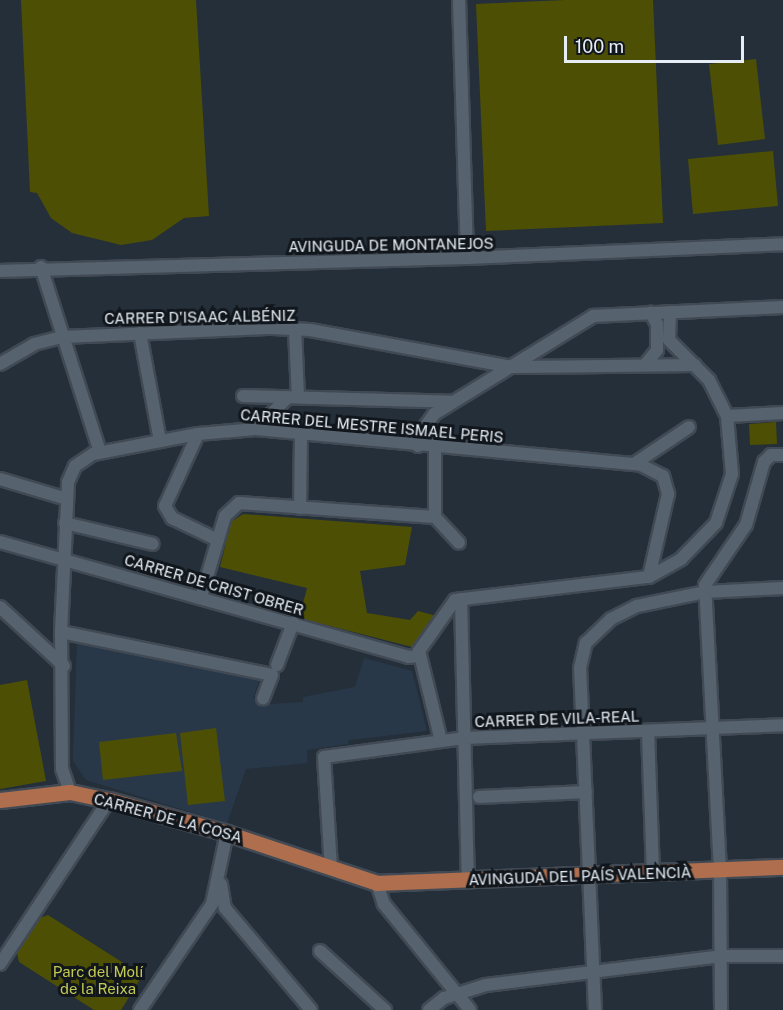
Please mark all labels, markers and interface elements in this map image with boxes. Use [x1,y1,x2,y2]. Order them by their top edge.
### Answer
scale bar [567,24,747,62]
text: 100 m [575,36,624,57]
street label: AVINGUDA DE MONTANEJOS [288,234,494,256]
street label: CARRER D'ISAAC ALBÉNIZ [104,306,296,328]
street label: CARRER DEL MESTRE ISMAEL PERIS [240,406,504,446]
street label: CARRER DE CRIST OBRER [122,551,306,619]
street label: CARRER DE VILA-REAL [474,707,640,731]
street label: CARRER DE LA COSA [92,790,244,846]
street label: AVINGUDA DEL PAÍS VALENCIÀ [468,863,692,889]
park label: Parc del Molí de la Reixa [53,962,143,997]

